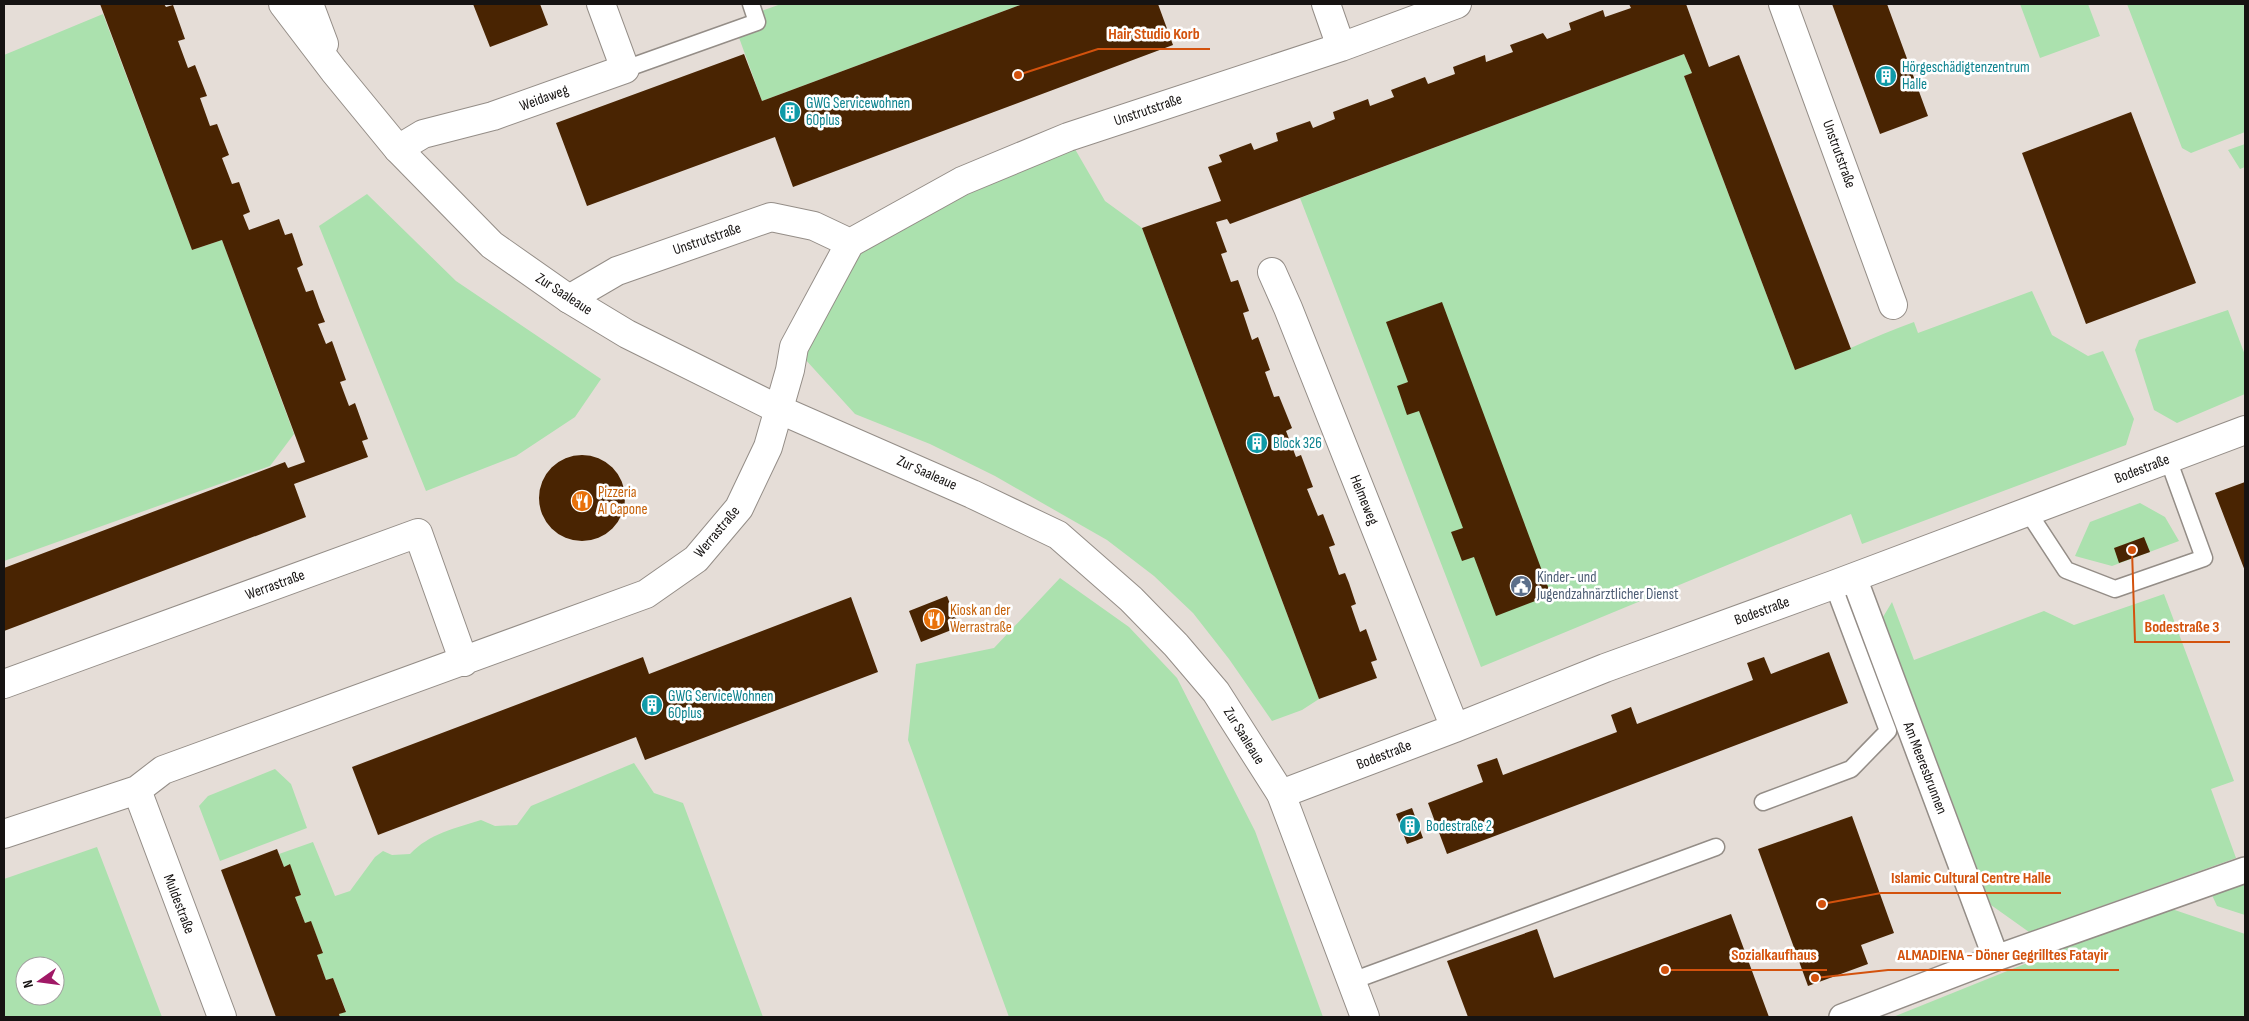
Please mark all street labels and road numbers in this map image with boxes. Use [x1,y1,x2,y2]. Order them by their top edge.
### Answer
street label: Weidaweg [517,80,571,116]
street label: Unstrutstraße [1111,89,1185,131]
street label: Unstrutstraße [1818,117,1860,191]
street label: Unstrutstraße [670,218,744,260]
street label: Zur Saaleaue [532,269,596,319]
street label: Bodestraße [2112,450,2172,488]
street label: Zur Saaleaue [894,451,960,495]
street label: Helmeweg [1345,472,1383,528]
street label: Werrastraße [690,502,744,562]
street label: Werrastraße [243,565,307,605]
street label: Bodestraße [1732,592,1792,630]
street label: Zur Saaleaue [1219,704,1269,768]
street label: Am Meeresbrunnen [1898,718,1951,817]
street label: Bodestraße [1354,736,1414,774]
street label: Muldestraße [159,871,199,937]

